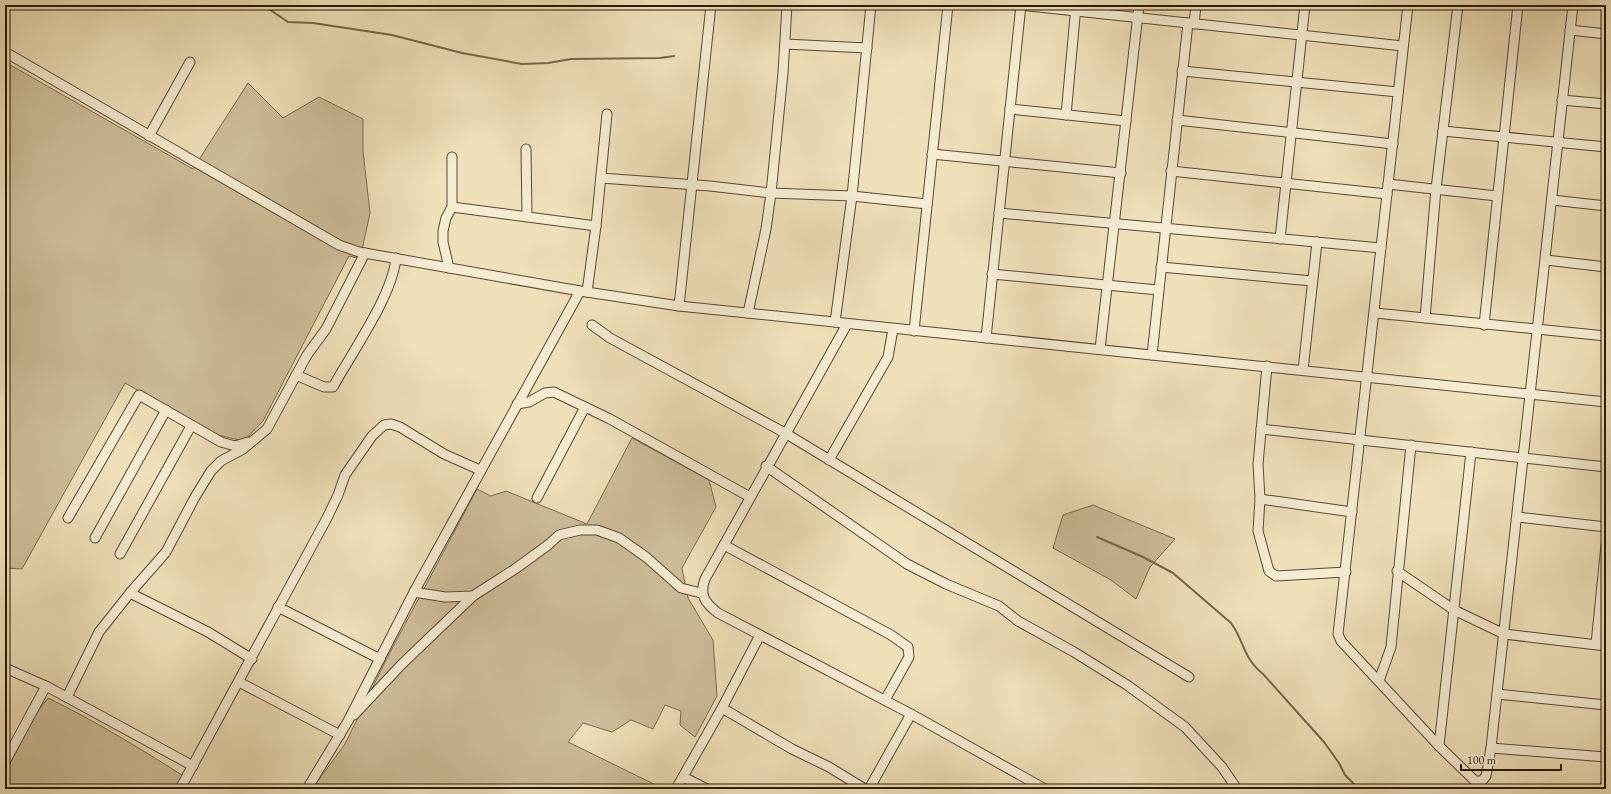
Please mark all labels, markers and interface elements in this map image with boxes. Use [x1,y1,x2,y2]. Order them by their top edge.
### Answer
scale bar [1461,746,1561,772]
text: 100 m [1467,752,1497,768]

